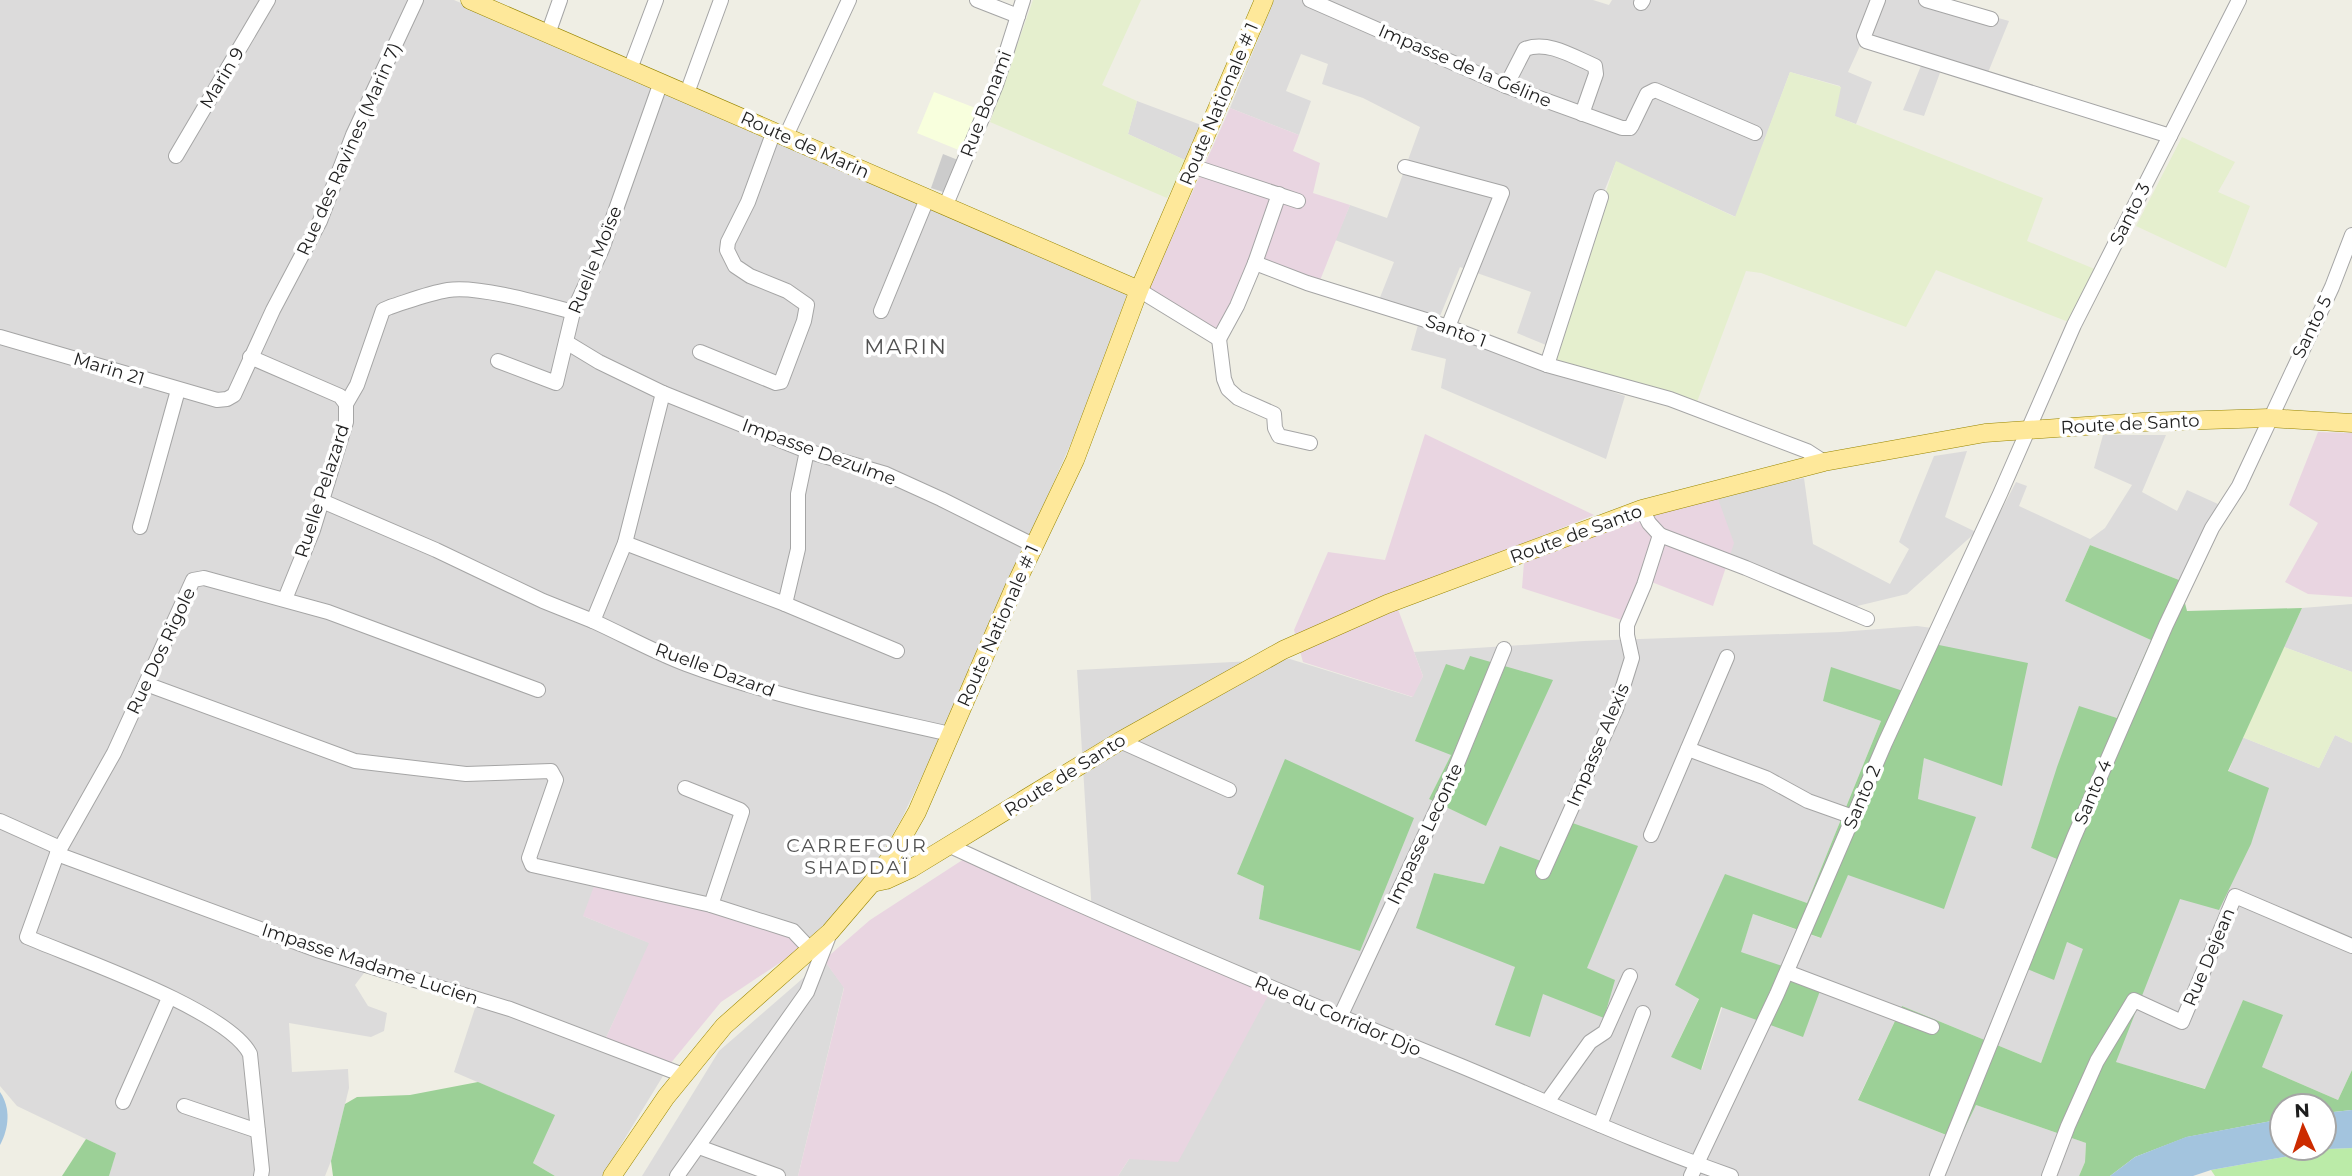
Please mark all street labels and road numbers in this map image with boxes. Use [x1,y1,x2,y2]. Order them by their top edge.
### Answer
street label: Route Nationale # 1 [1175,19,1263,189]
street label: Impasse de la Géline [1375,20,1555,112]
street label: Rue des Ravines (Marin 7) [292,39,406,259]
street label: Marin 9 [195,43,249,113]
street label: Rue Bonami [956,48,1016,160]
street label: Route de Marin [737,107,873,183]
street label: Santo 3 [2105,179,2155,249]
street label: Ruelle Moïse [563,203,627,317]
street label: Santo 5 [2287,292,2337,362]
street label: Santo 1 [1422,310,1490,352]
street label: Marin 21 [71,348,147,390]
street label: Route de Santo [2060,409,2200,439]
street label: Impasse Dezulme [739,414,899,490]
street label: Ruelle Pelazard [290,421,354,561]
street label: Route de Santo [1507,500,1645,568]
street label: Route Nationale # 1 [952,542,1044,710]
street label: Rue Dos Rigole [122,584,200,718]
street label: Ruelle Dazard [652,638,778,702]
street label: Impasse Alexis [1562,680,1634,810]
street label: Route de Santo [1000,729,1130,821]
street label: Santo 4 [2069,756,2117,828]
street label: Impasse Leconte [1383,760,1467,908]
street label: Santo 2 [1839,762,1885,832]
street label: Rue Dejean [2178,905,2240,1009]
street label: Impasse Madame Lucien [259,919,481,1009]
street label: Rue du Corridor Djo [1251,971,1425,1061]

